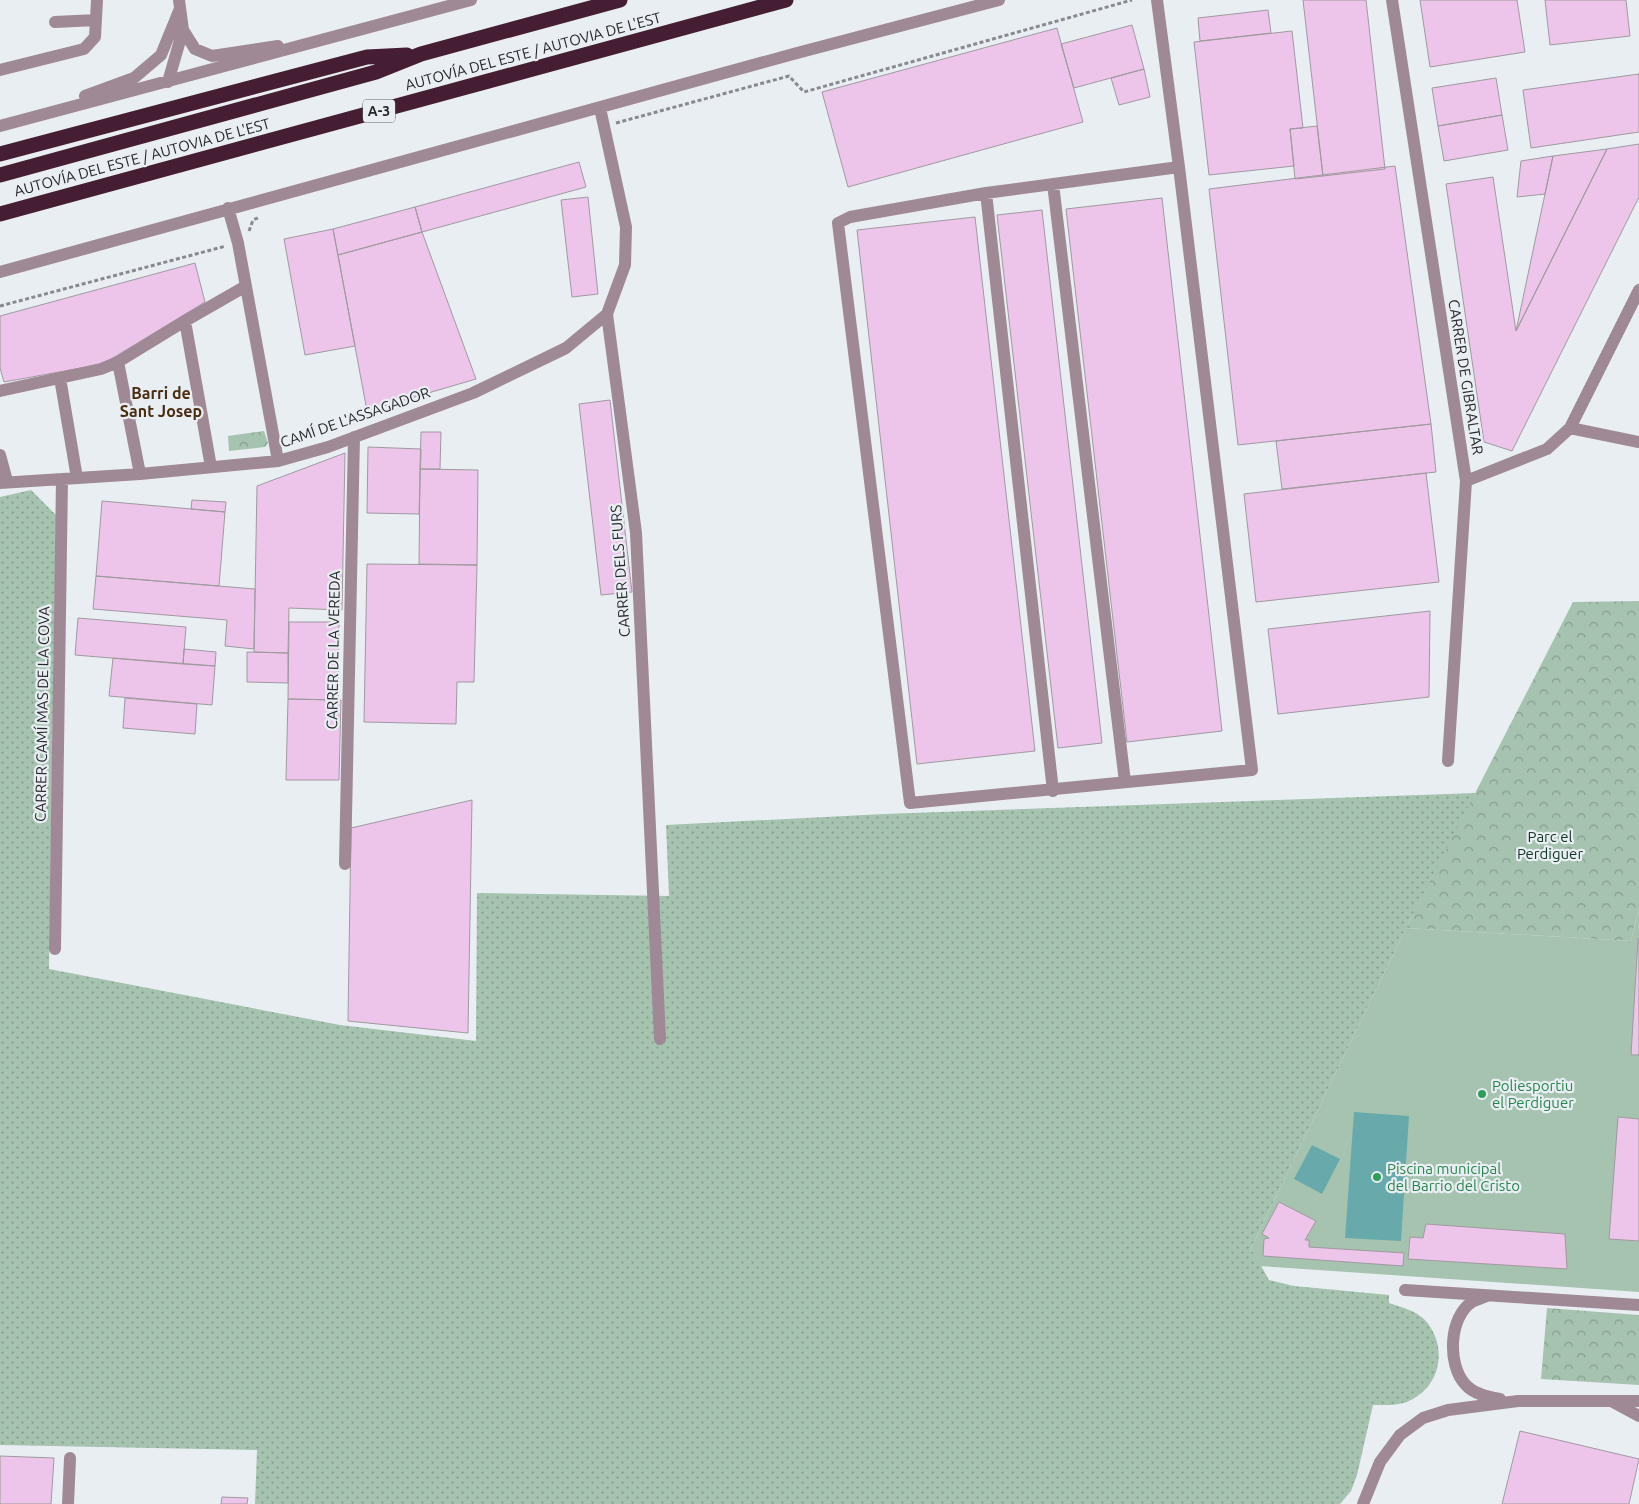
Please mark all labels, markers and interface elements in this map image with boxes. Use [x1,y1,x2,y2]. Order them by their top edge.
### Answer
street label: AUTOVÍA DEL ESTE / AUTOVIA DE L'EST [403,8,663,93]
road number: A-3 [363,100,395,122]
street label: AUTOVÍA DEL ESTE / AUTOVIA DE L'EST [12,114,272,199]
street label: CARRER DE GIBRALTAR [1445,298,1487,456]
street label: CAMÍ DE L'ASSAGADOR [278,383,432,451]
district label: Barri de Sant Josep [120,384,202,420]
street label: CARRER DELS FURS [607,504,633,638]
street label: CARRER DE LA VEREDA [323,570,343,730]
street label: CARRER CAMÍ MAS DE LA COVA [32,606,52,822]
park label: Parc el Perdiguer [1517,828,1583,862]
place label: Poliesportiu el Perdiguer [1492,1077,1574,1111]
marker: Poliesportiu el Perdiguer [1476,1088,1488,1100]
place label: Piscina municipal del Barrio del Cristo [1387,1160,1520,1194]
marker: Piscina municipal del Barrio del Cristo [1371,1171,1383,1183]

